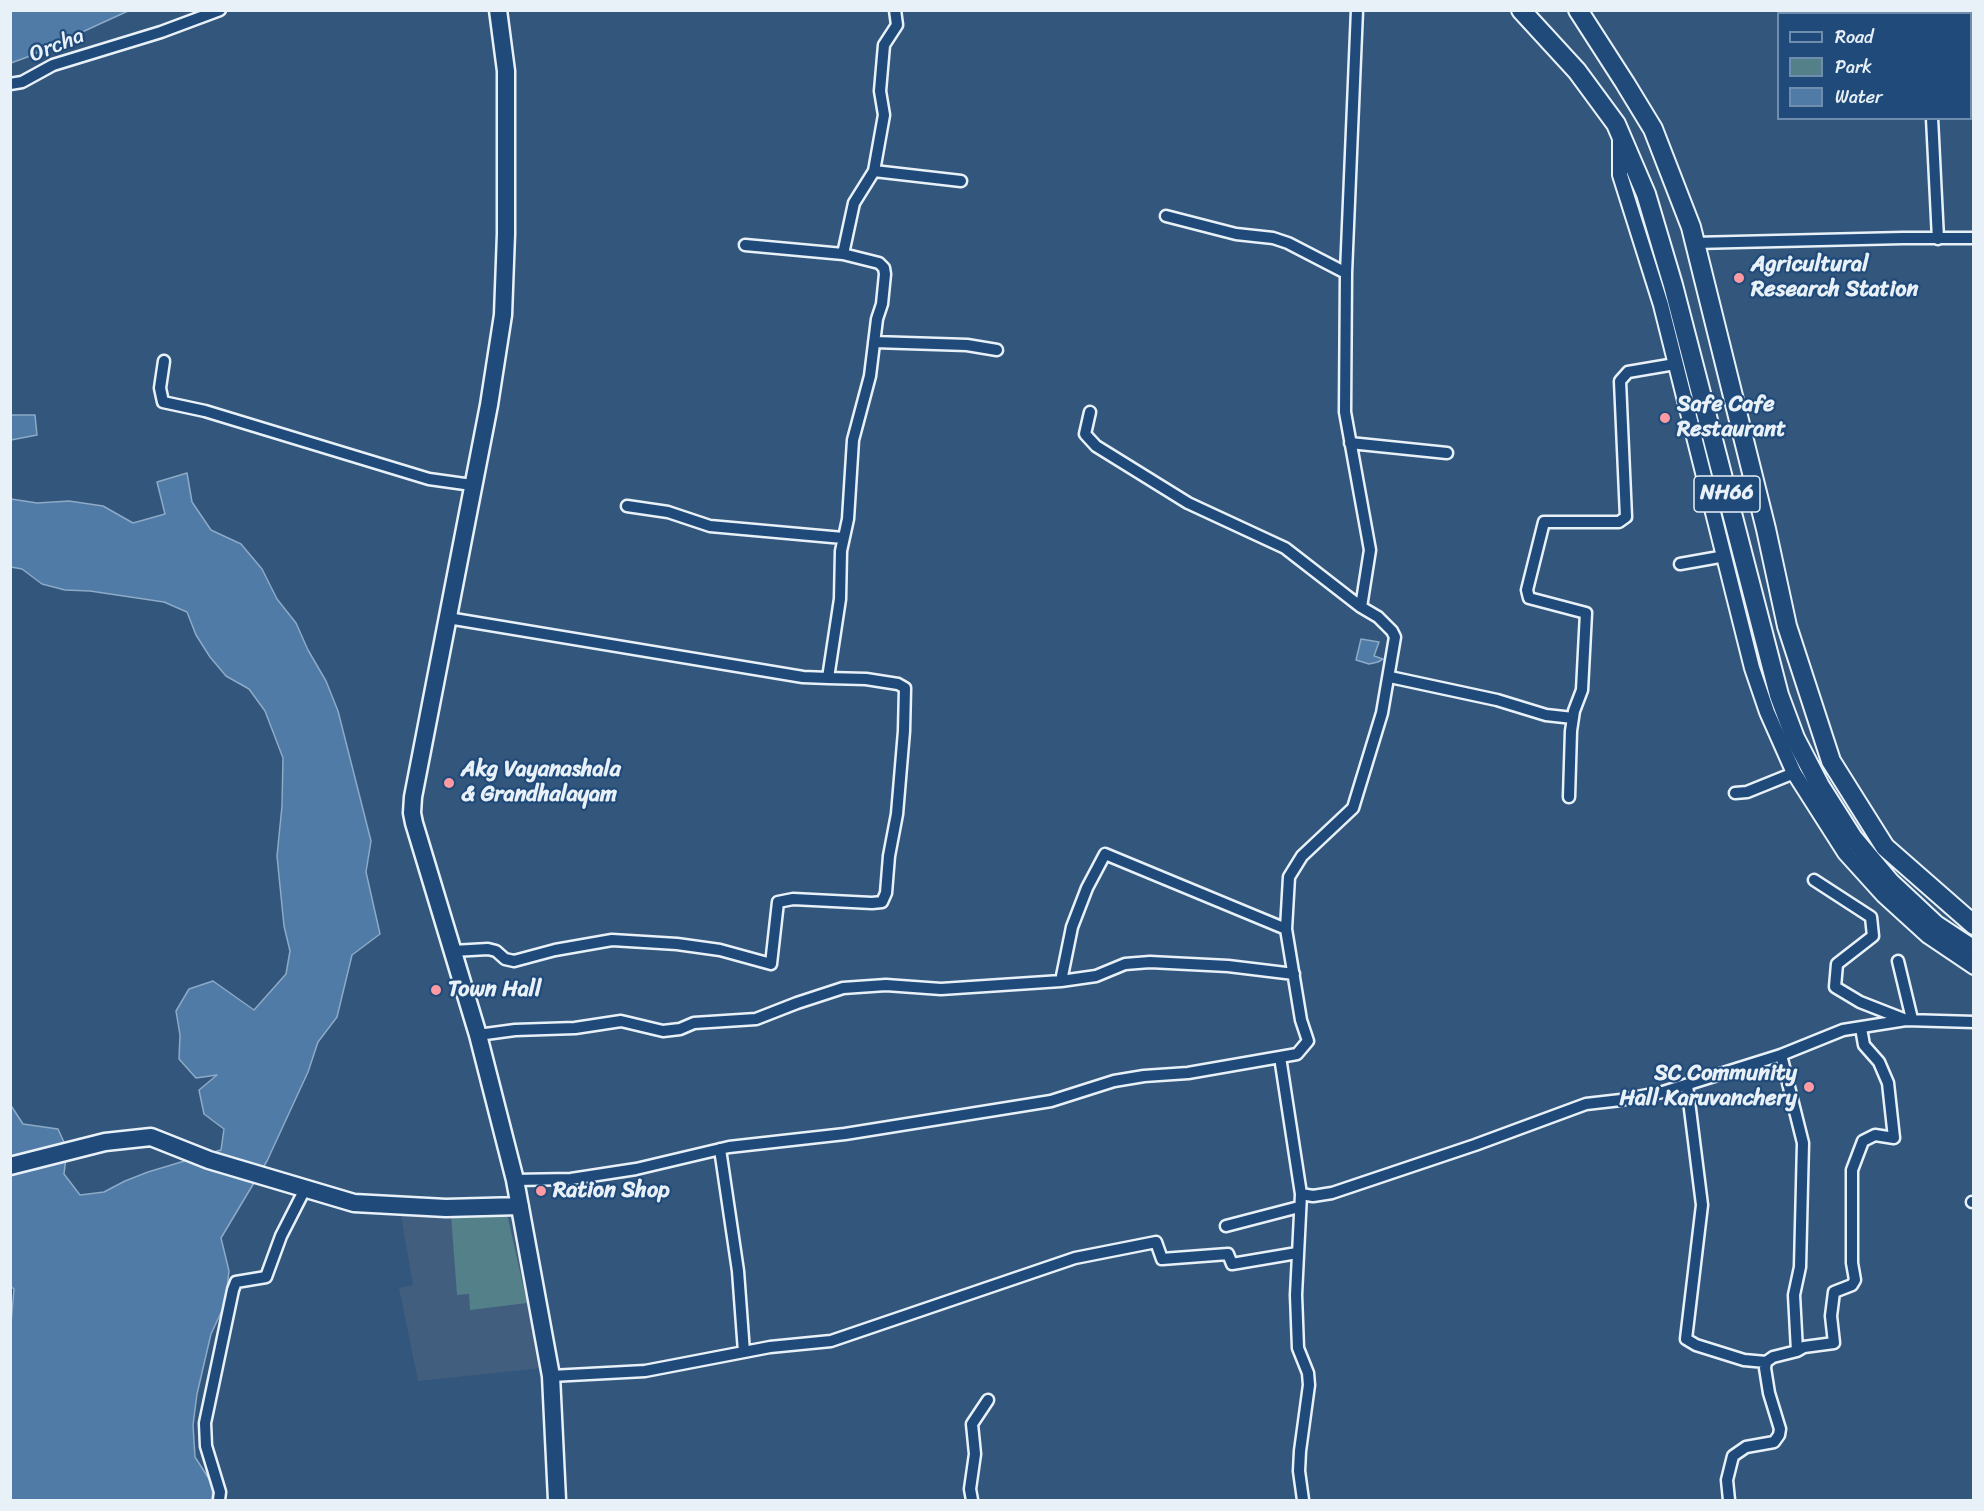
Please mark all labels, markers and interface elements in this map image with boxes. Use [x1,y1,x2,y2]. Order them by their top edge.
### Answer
legend [1777,12,1972,120]
text: Road [1835,21,1874,53]
street label: Orcha [26,23,88,69]
text: Park [1835,51,1872,83]
text: Water [1835,81,1882,113]
place label: Agricultural Research Station [1751,252,1918,304]
marker: Agricultural Research Station [1732,271,1746,285]
place label: Safe Cafe Restaurant [1677,392,1786,444]
marker: Safe Cafe Restaurant [1658,411,1672,425]
road number: NH66 [1694,476,1760,512]
place label: Akg Vayanashala & Grandhalayam [461,757,621,808]
marker: Akg Vayanashala & Grandhalayam [442,776,456,790]
place label: Town Hall [448,977,541,1003]
marker: Town Hall [429,983,443,997]
place label: SC Community Hall Karuvanchery [1619,1061,1797,1112]
marker: SC Community Hall Karuvanchery [1802,1080,1816,1094]
place label: Ration Shop [553,1178,670,1204]
marker: Ration Shop [534,1184,548,1198]

